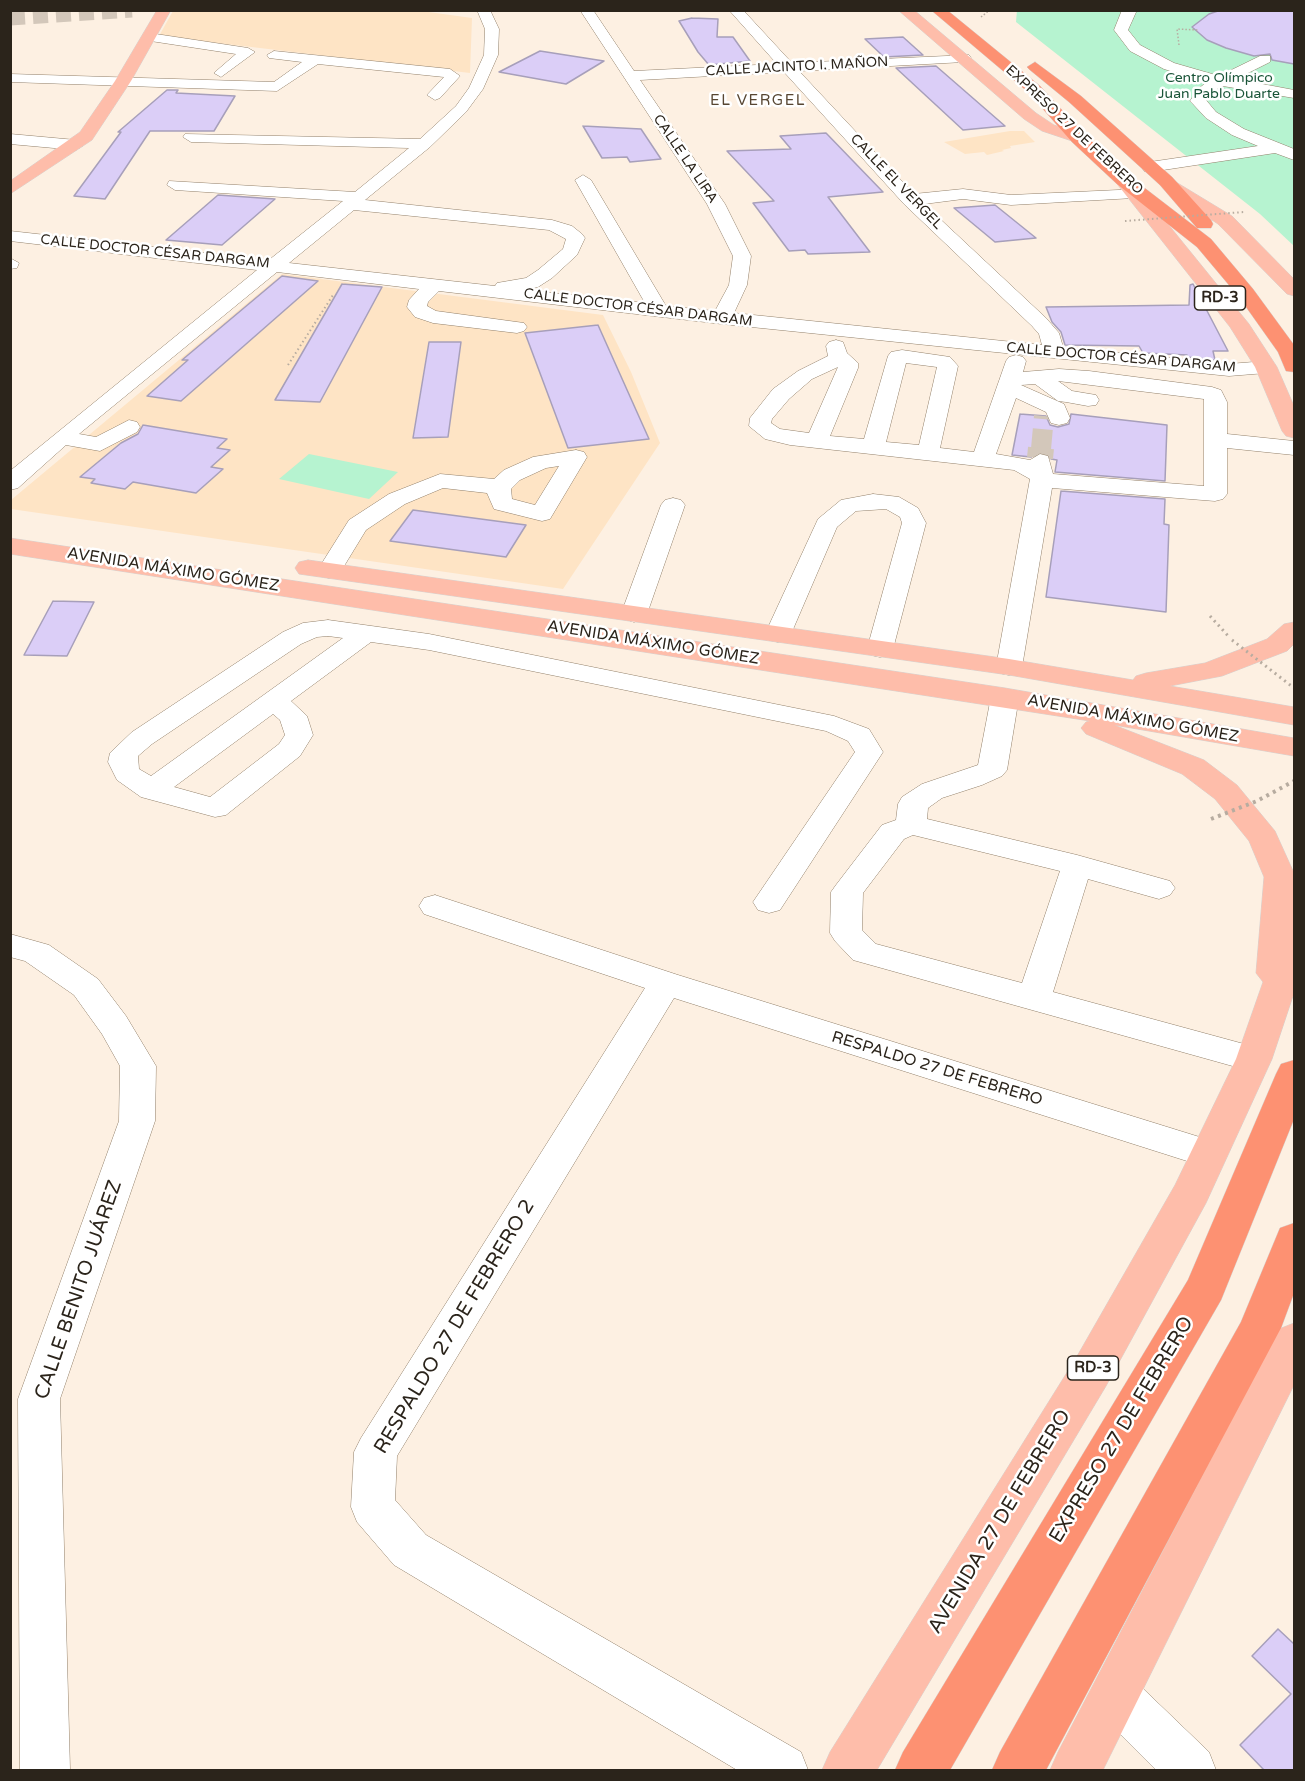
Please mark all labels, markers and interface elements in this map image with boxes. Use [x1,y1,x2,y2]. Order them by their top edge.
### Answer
street label: CALLE JACINTO I. MAÑON [705,54,889,80]
street label: EXPRESO 27 DE FEBRERO [1002,62,1146,198]
park label: Centro Olímpico Juan Pablo Duarte [1158,70,1280,102]
district label: EL VERGEL [710,92,806,110]
street label: CALLE LA LIRA [649,112,721,206]
street label: CALLE EL VERGEL [846,131,946,233]
street label: CALLE DOCTOR CÉSAR DARGAM [40,232,270,272]
street label: CALLE DOCTOR CÉSAR DARGAM [523,286,753,330]
road number: RD-3 [1194,286,1246,310]
street label: CALLE DOCTOR CÉSAR DARGAM [1006,340,1236,376]
street label: AVENIDA MÁXIMO GÓMEZ [66,544,280,596]
street label: AVENIDA MÁXIMO GÓMEZ [546,617,760,669]
street label: AVENIDA MÁXIMO GÓMEZ [1026,691,1240,747]
street label: RESPALDO 27 DE FEBRERO [829,1028,1045,1110]
street label: CALLE BENITO JUÁREZ [30,1177,128,1403]
street label: RESPALDO 27 DE FEBRERO 2 [369,1196,541,1458]
street label: EXPRESO 27 DE FEBRERO [1045,1312,1199,1548]
road number: RD-3 [1068,1356,1118,1380]
street label: AVENIDA 27 DE FEBRERO [924,1406,1076,1638]

